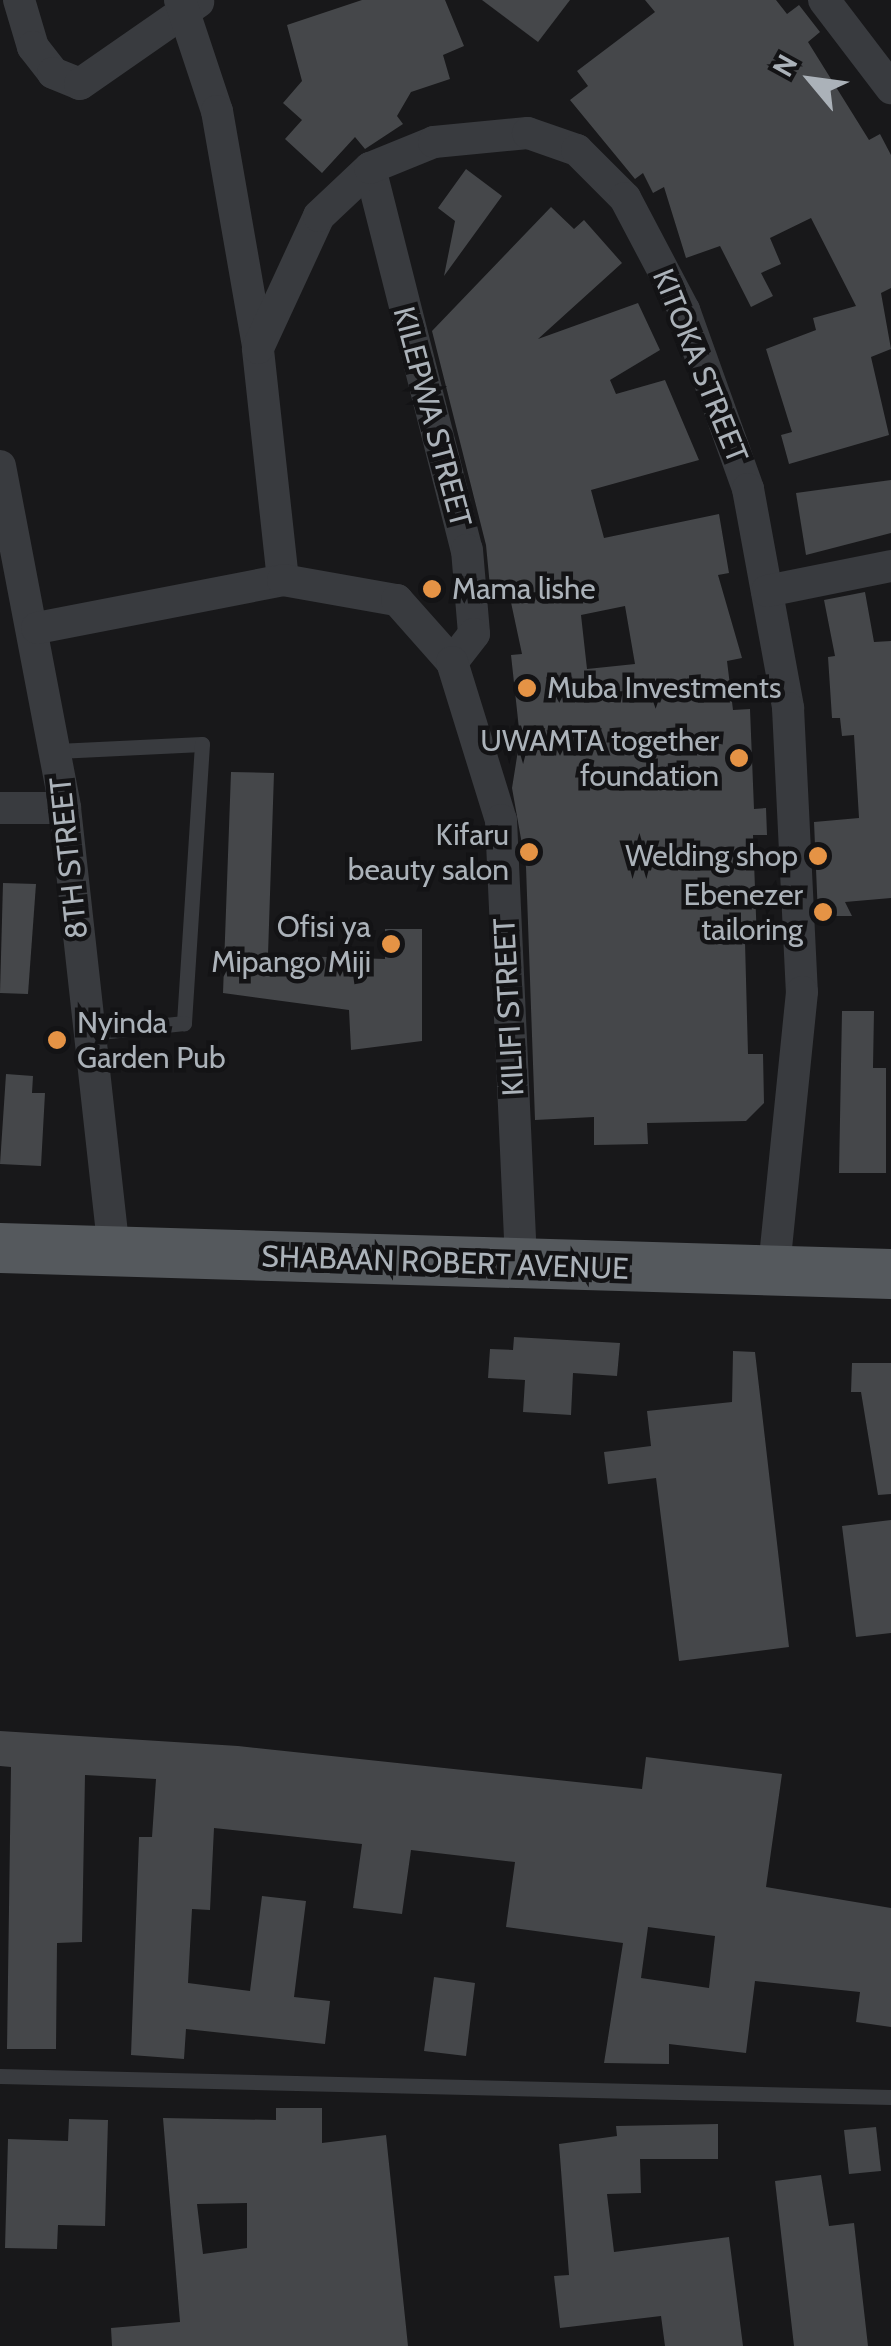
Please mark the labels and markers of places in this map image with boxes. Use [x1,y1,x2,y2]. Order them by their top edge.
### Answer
place label: Mama lishe [452,571,596,607]
marker: Mama lishe [421,578,443,600]
place label: Muba Investments [547,670,781,706]
marker: Muba Investments [516,677,538,699]
place label: UWAMTA together foundation [480,723,719,794]
marker: UWAMTA together foundation [728,747,750,769]
place label: Kifaru beauty salon [348,817,509,888]
place label: Welding shop [625,838,798,874]
marker: Kifaru beauty salon [518,841,540,863]
marker: Welding shop [807,845,829,867]
place label: Ebenezer tailoring [684,877,803,948]
marker: Ebenezer tailoring [812,901,834,923]
place label: Ofisi ya Mipango Miji [211,909,371,980]
marker: Ofisi ya Mipango Miji [380,933,402,955]
place label: Nyinda Garden Pub [77,1005,226,1076]
marker: Nyinda Garden Pub [46,1029,68,1051]

